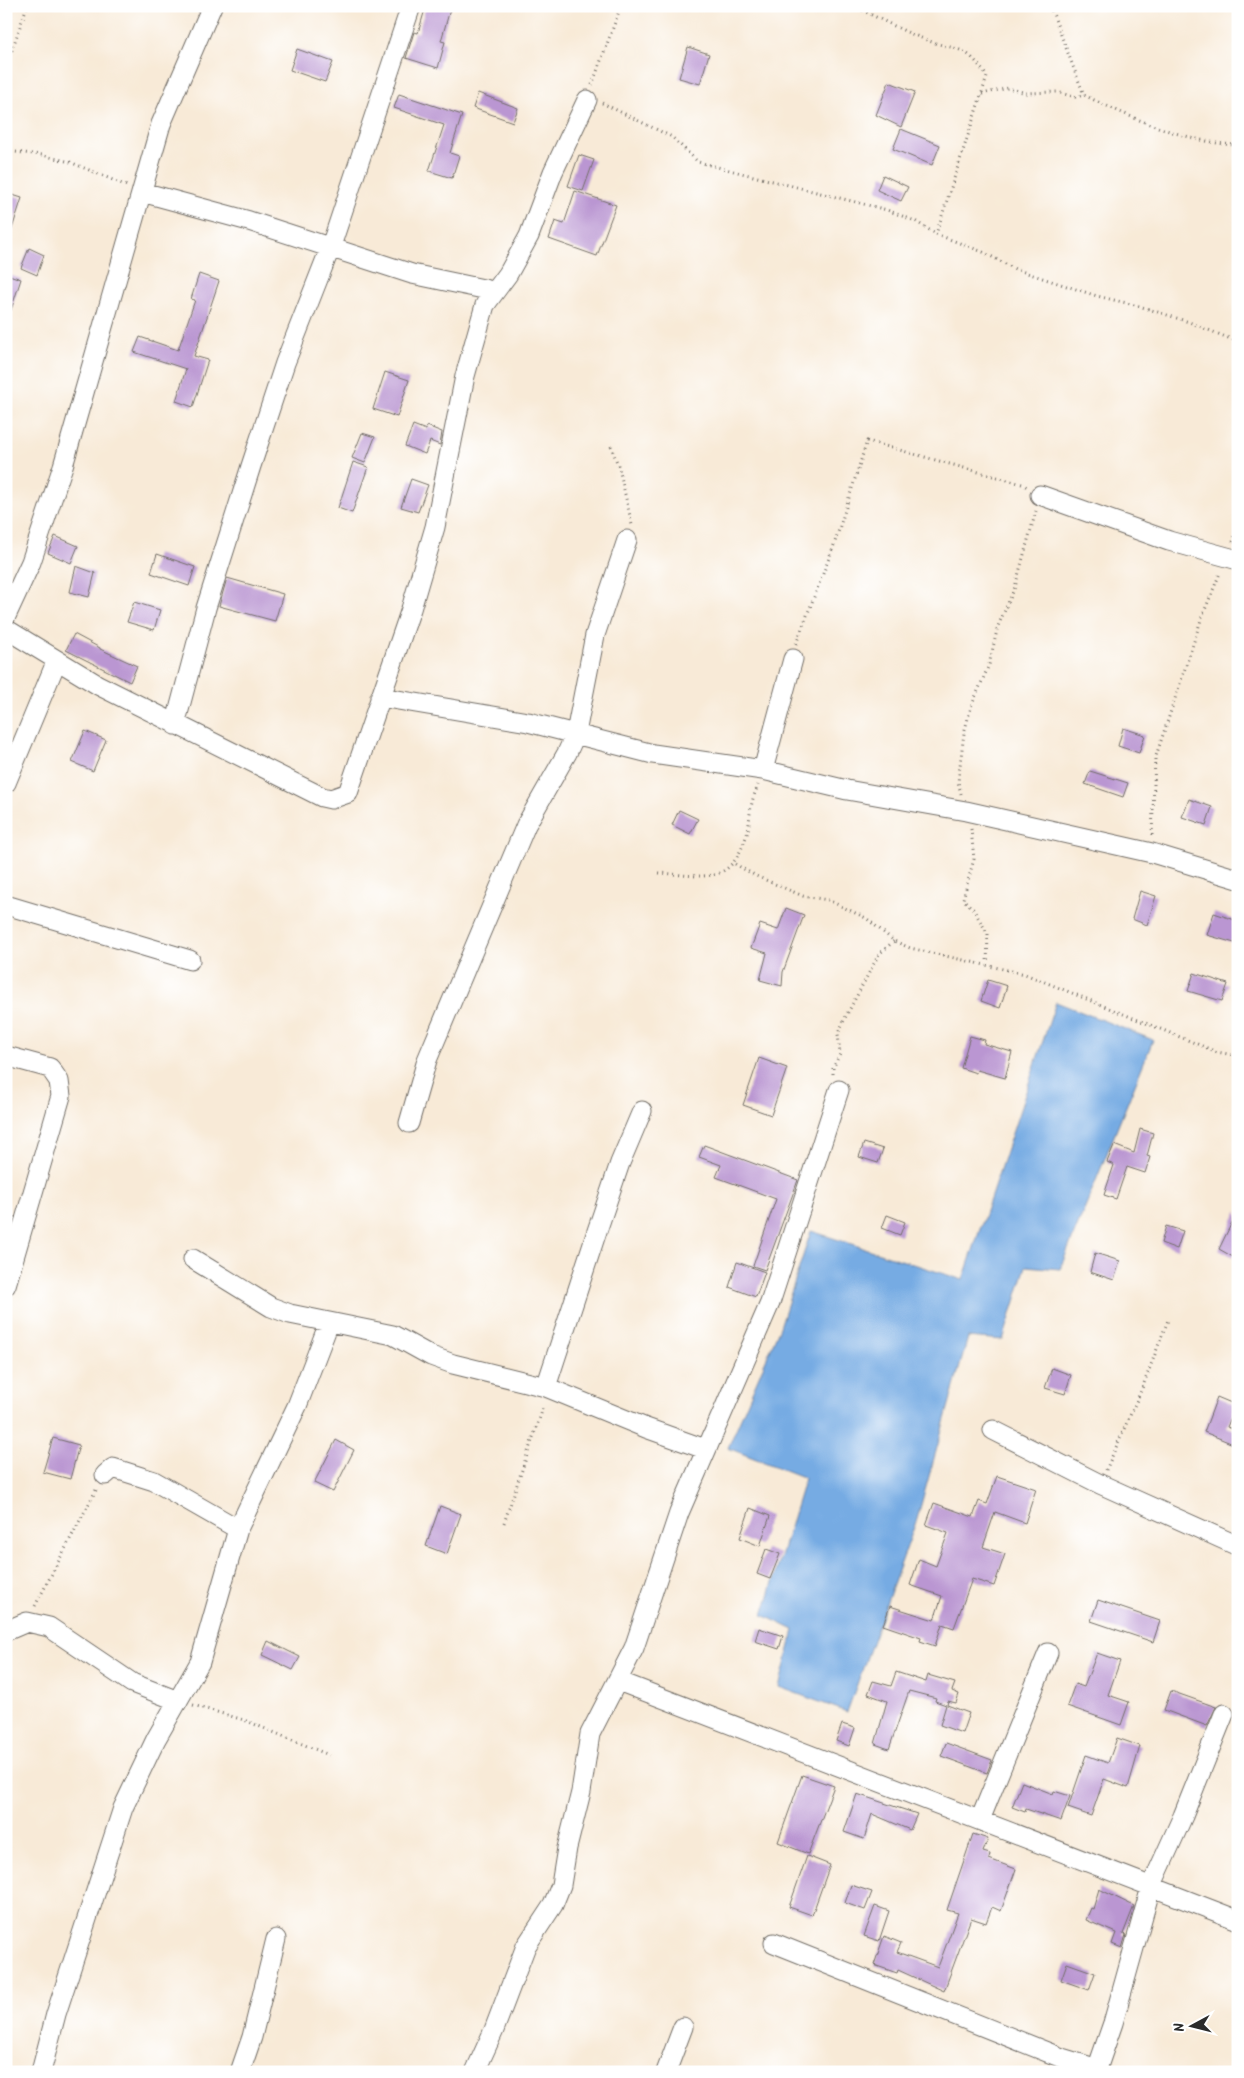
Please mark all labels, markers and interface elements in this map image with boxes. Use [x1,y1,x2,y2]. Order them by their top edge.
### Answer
north arrow [1166,2000,1216,2050]
text: N [1169,2022,1192,2033]

